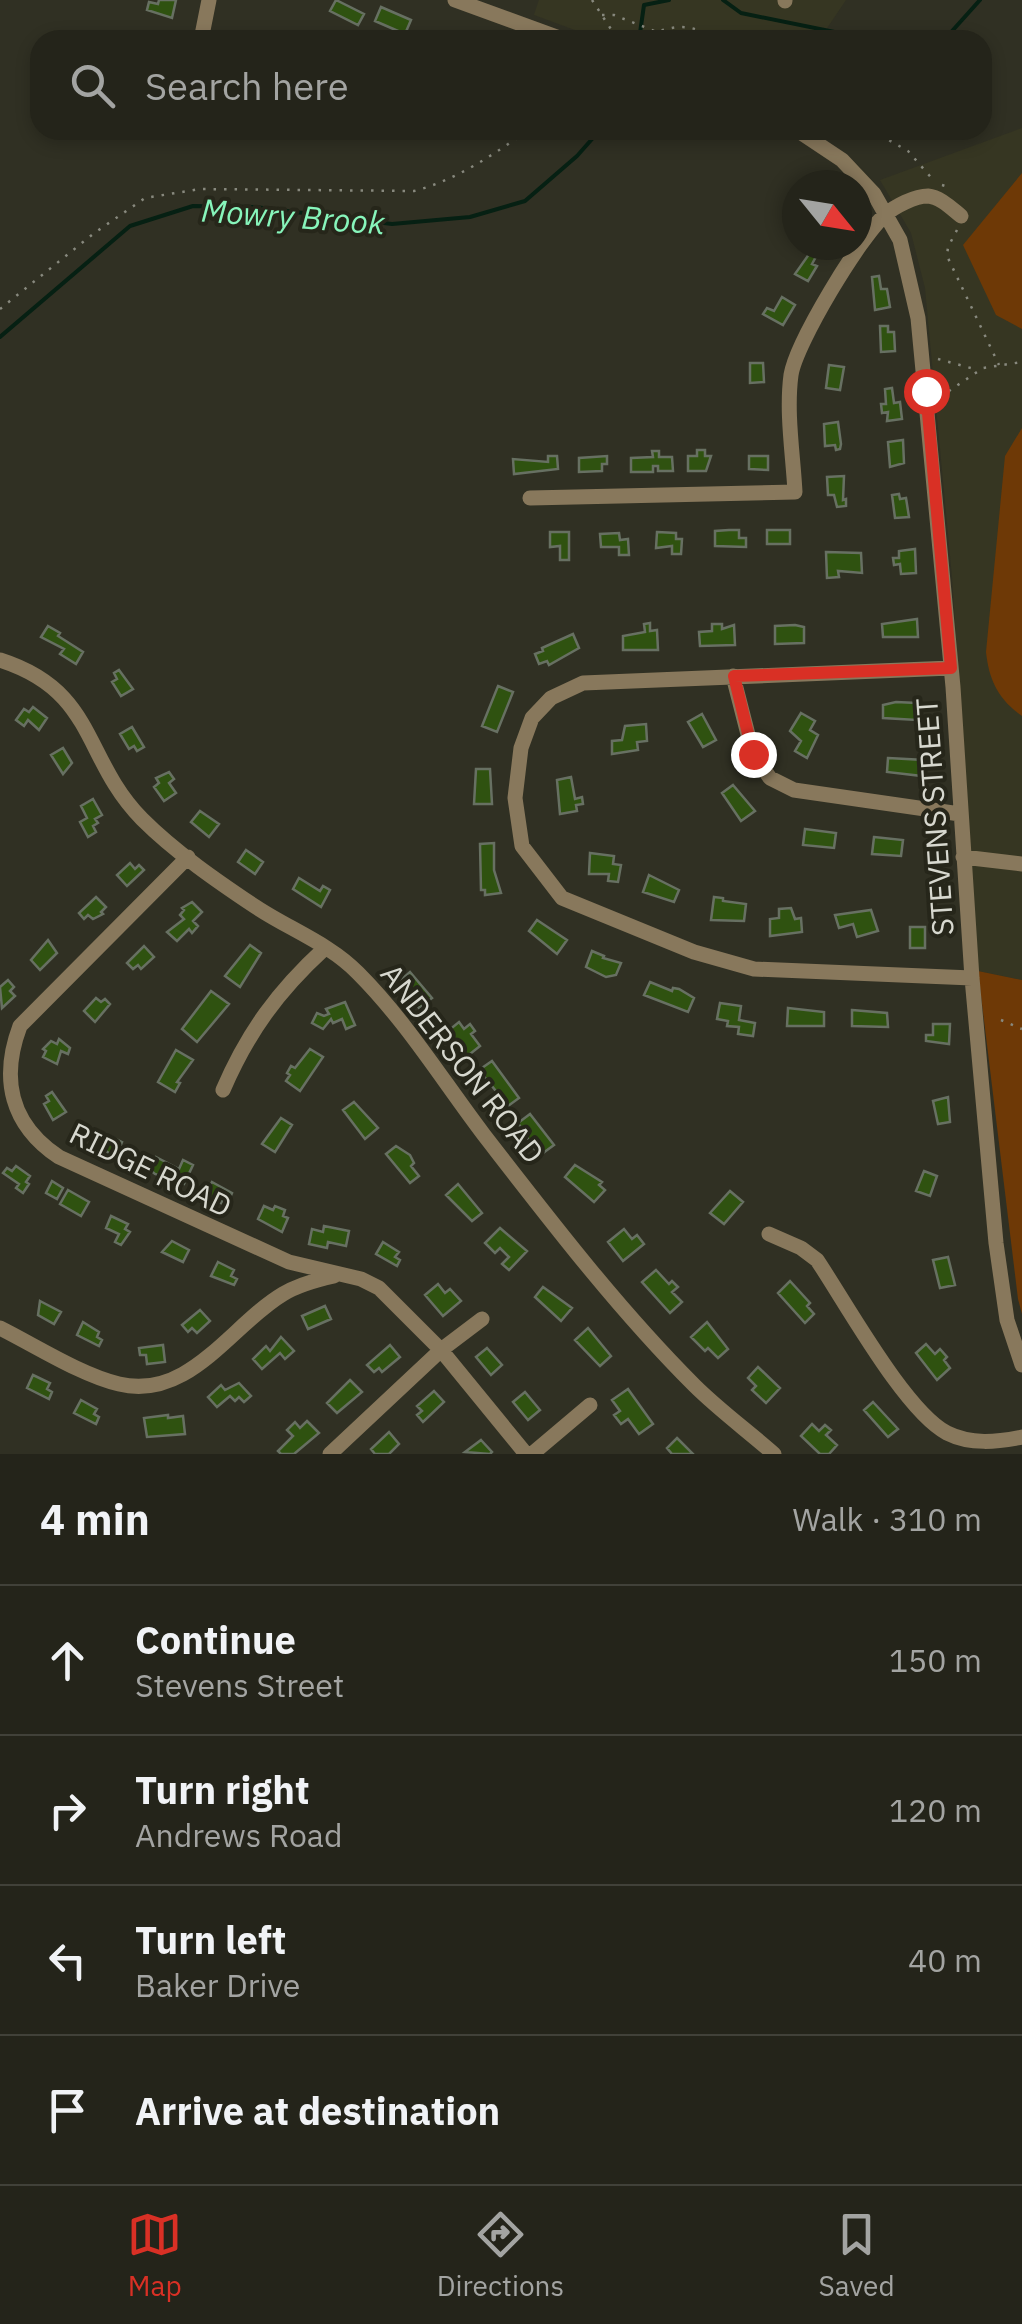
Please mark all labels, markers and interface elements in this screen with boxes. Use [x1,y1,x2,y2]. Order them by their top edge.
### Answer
search box [30,30,992,140]
icon: search [65,58,120,113]
text: Search here [145,61,349,110]
north arrow [782,170,872,260]
water label: Mowry Brook [200,189,388,243]
route start [904,369,950,415]
street label: STEVENS STREET [906,697,962,937]
route end [731,732,777,778]
street label: ANDERSON ROAD [373,955,553,1171]
street label: RIDGE ROAD [63,1113,239,1225]
text: 4 min [40,1492,150,1547]
text: Walk · 310 m [793,1498,982,1540]
text: Continue [135,1615,296,1664]
icon: ahead [40,1633,95,1688]
text: 150 m [889,1639,982,1681]
text: Stevens Street [135,1664,344,1706]
text: Turn right [135,1765,310,1814]
icon: right [40,1783,95,1838]
text: 120 m [889,1789,982,1831]
text: Andrews Road [135,1814,342,1856]
text: Turn left [135,1915,286,1964]
icon: left [40,1933,95,1988]
text: 40 m [908,1939,982,1981]
text: Baker Drive [135,1964,300,2006]
icon: arrive [40,2083,95,2138]
text: Arrive at destination [135,2086,500,2135]
tab: Map [127,2207,182,2304]
tab: Directions [437,2207,564,2304]
tab: Saved [819,2207,895,2304]

